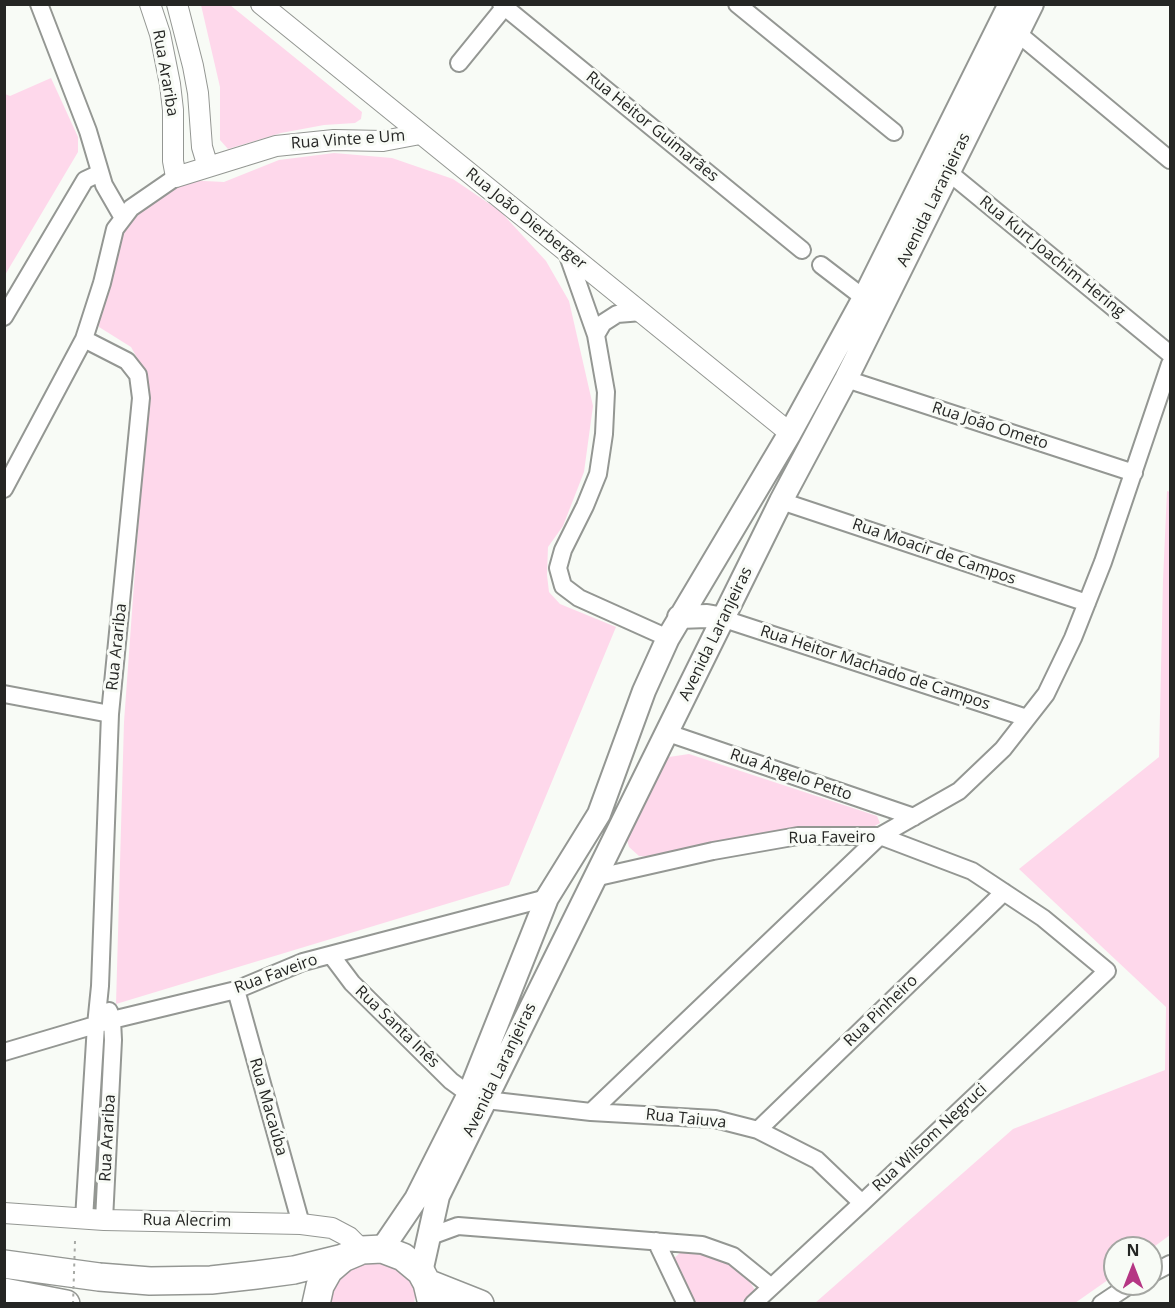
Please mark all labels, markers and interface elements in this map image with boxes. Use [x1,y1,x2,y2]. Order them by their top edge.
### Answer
street label: Rua Arariba [148,28,182,118]
street label: Rua Heitor Guimarães [582,68,722,186]
street label: Rua Vinte e Um [290,126,406,154]
street label: Avenida Laranjeiras [893,130,975,270]
street label: Rua João Dierberger [462,164,590,274]
street label: Rua Kurt Joachim Hering [975,192,1129,322]
street label: Rua João Ometo [930,398,1050,454]
street label: Rua Moacir de Campos [850,515,1018,589]
street label: Avenida Laranjeiras [675,564,757,704]
street label: Rua Arariba [103,602,131,692]
street label: Rua Heitor Machado de Campos [758,622,992,714]
street label: Rua Ângelo Petto [727,745,855,805]
street label: Rua Faveiro [788,828,876,848]
street label: Rua Faveiro [232,950,320,998]
street label: Rua Pinheiro [840,971,922,1051]
street label: Rua Santa Inês [351,982,443,1072]
street label: Avenida Laranjeiras [459,1000,541,1140]
street label: Rua Macaúba [245,1056,291,1158]
street label: Rua Wilsom Negruci [869,1080,991,1196]
street label: Rua Arariba [96,1094,120,1182]
street label: Rua Taiuva [645,1105,727,1133]
street label: Rua Alecrim [142,1211,232,1231]
north arrow [1103,1236,1163,1296]
text: N [1126,1239,1140,1261]

